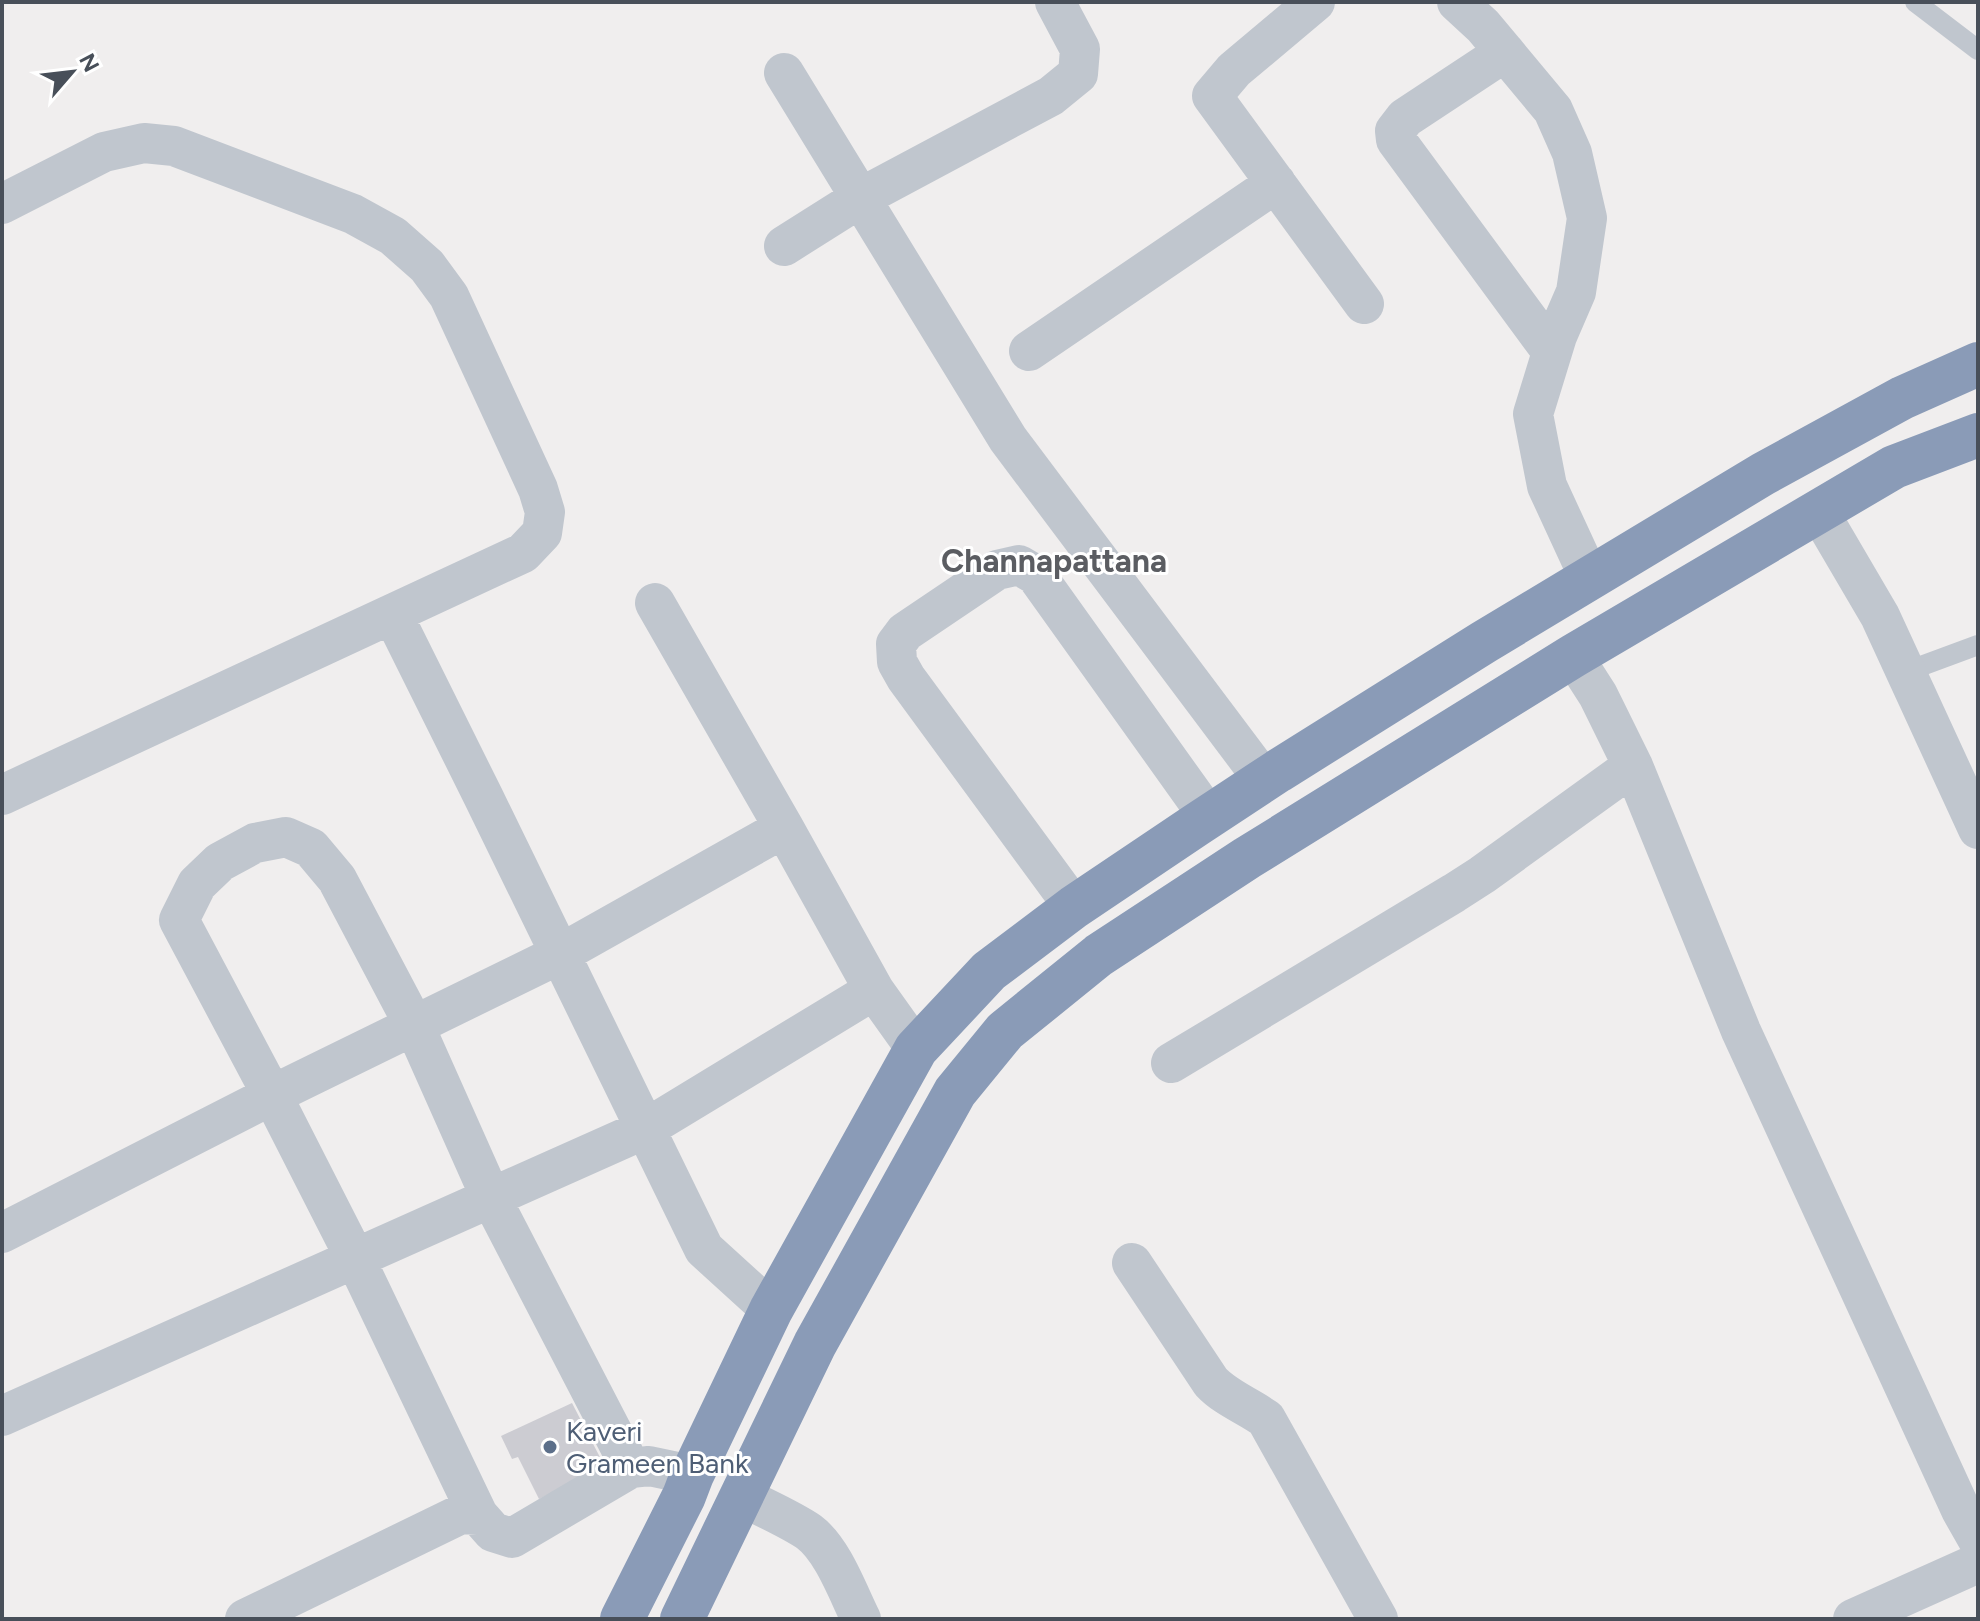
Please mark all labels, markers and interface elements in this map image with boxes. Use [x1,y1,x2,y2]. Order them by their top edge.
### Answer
north arrow [32,32,112,112]
text: N [73,49,105,77]
district label: Channapattana [941,542,1167,580]
place label: Kaveri Grameen Bank [566,1414,749,1480]
marker: Kaveri Grameen Bank [541,1438,559,1456]

